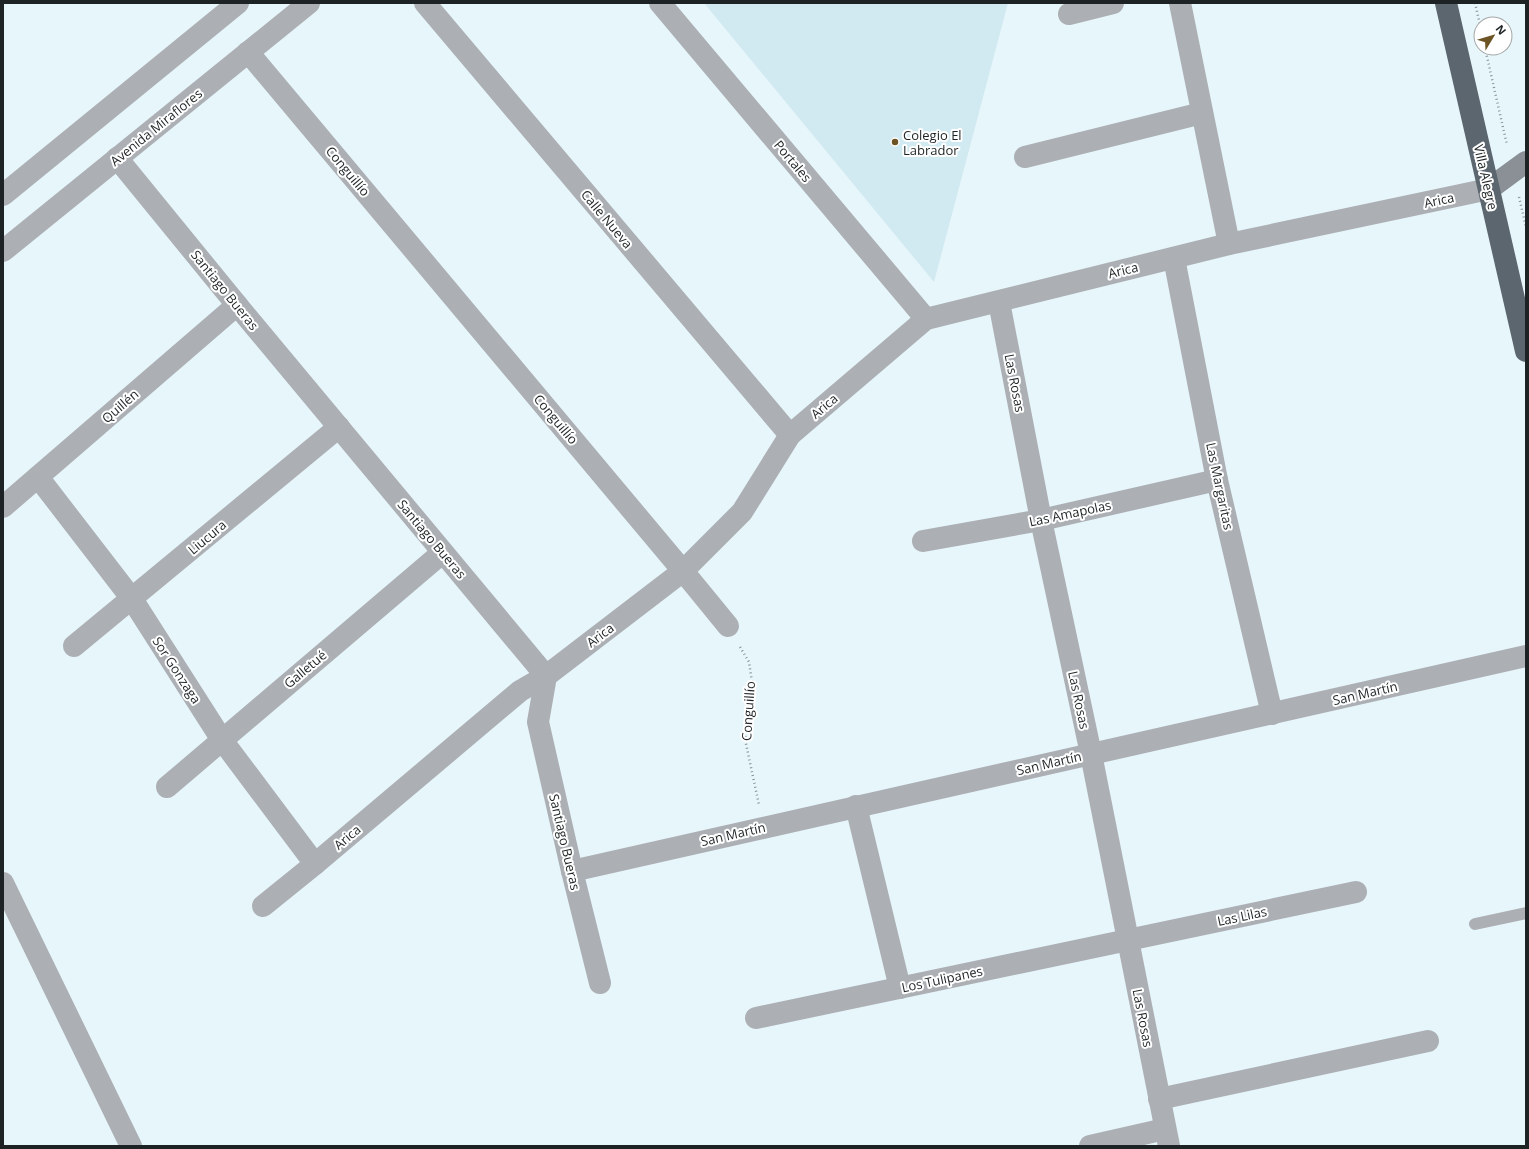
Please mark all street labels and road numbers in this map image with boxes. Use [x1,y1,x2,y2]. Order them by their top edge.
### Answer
street label: Avenida Miraflores [106,84,206,170]
street label: Portales [770,136,816,186]
street label: Conguillío [322,142,374,200]
street label: Villa Alegre [1470,142,1502,212]
street label: Calle Nueva [577,186,637,252]
street label: Arica [1422,188,1456,212]
street label: Santiago Bueras [187,246,263,334]
street label: Arica [1106,258,1140,282]
street label: Las Rosas [1001,352,1029,414]
street label: Quillén [98,385,142,427]
street label: Arica [807,389,841,423]
street label: Conguillío [530,390,582,448]
street label: Las Margaritas [1202,441,1238,531]
street label: Santiago Bueras [394,496,470,582]
street label: Las Amapolas [1027,496,1113,530]
street label: Liucura [184,516,230,558]
street label: Arica [582,619,618,651]
street label: Sor Gonzaga [149,633,205,707]
street label: Galletué [280,646,330,692]
street label: Las Rosas [1064,669,1094,731]
street label: San Martín [1331,677,1399,709]
street label: Conguillío [737,680,759,742]
street label: San Martín [1015,747,1083,779]
street label: Santiago Bueras [545,792,585,892]
street label: San Martín [699,818,767,850]
street label: Arica [330,820,364,854]
street label: Las Lilas [1215,902,1269,930]
street label: Los Tulipanes [900,962,984,996]
street label: Las Rosas [1129,987,1157,1049]

